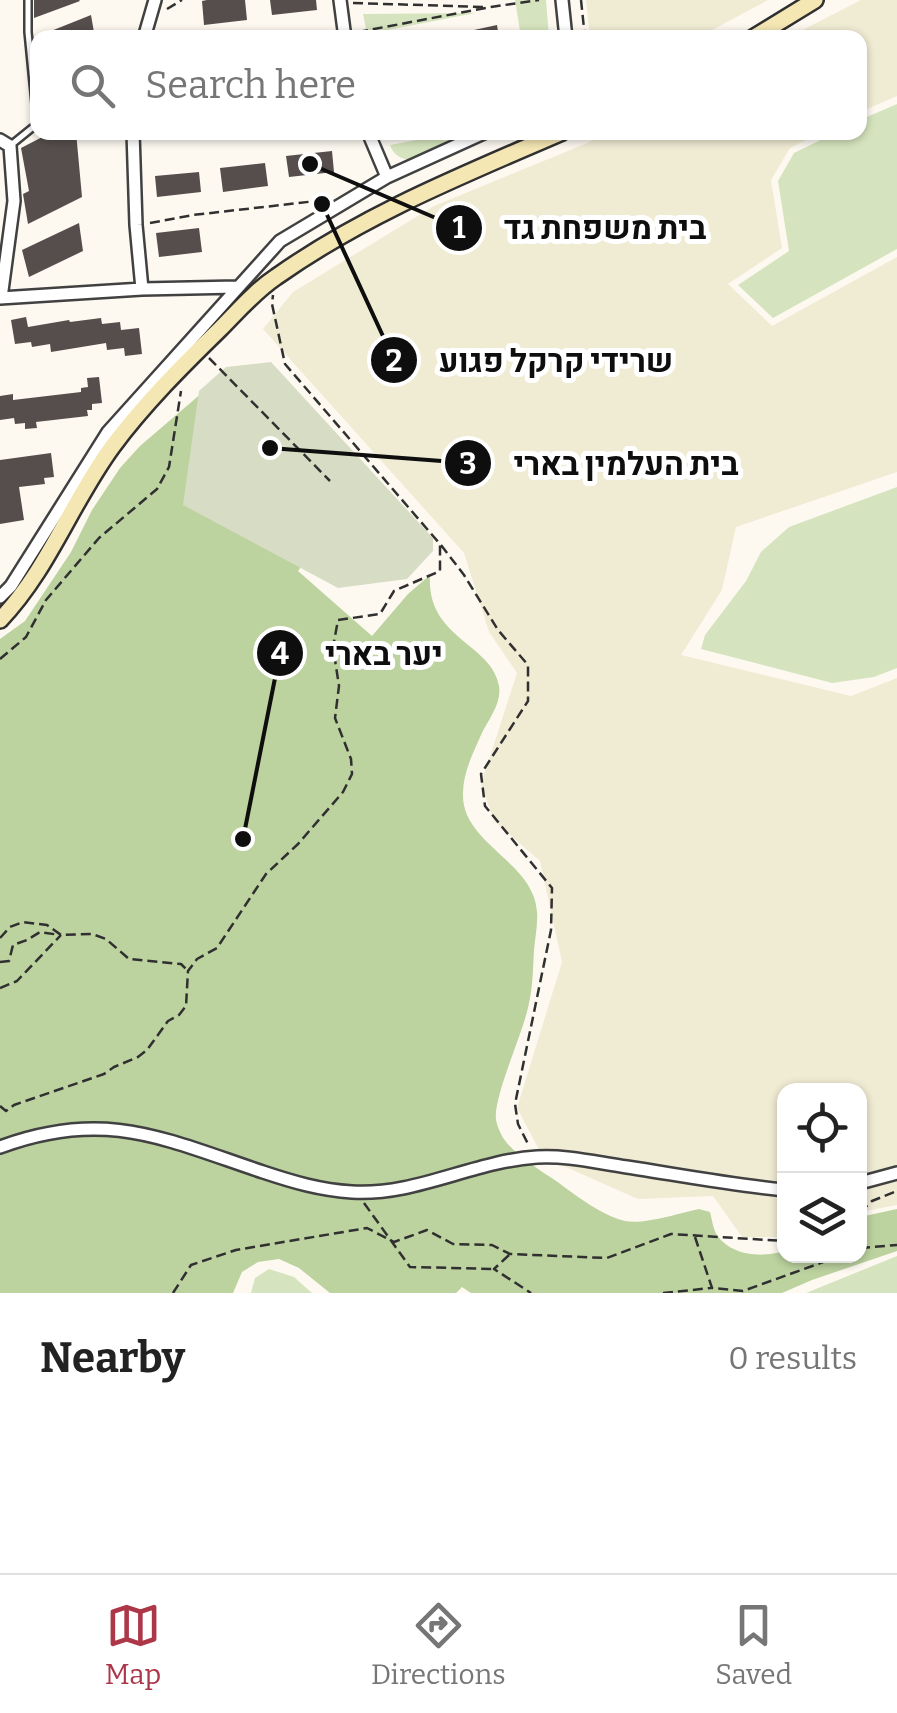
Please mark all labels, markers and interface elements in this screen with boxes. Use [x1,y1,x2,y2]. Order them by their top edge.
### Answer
search box [30,30,867,140]
icon: search [65,58,120,113]
text: Search here [145,62,356,108]
callout: בית משפחת גד [434,197,727,259]
text: בית משפחת גד [504,209,706,247]
text: 1 [453,210,466,246]
callout: שרידי קרקל פגוע [369,329,694,391]
text: שרידי קרקל פגוע [439,342,673,380]
text: 2 [386,343,402,379]
callout: בית העלמין בארי [443,432,758,494]
text: בית העלמין בארי [513,445,739,483]
text: 3 [459,446,477,482]
callout: יער בארי [255,622,463,684]
text: יער בארי [325,635,443,673]
text: 4 [271,636,289,672]
map controls [777,1083,867,1263]
button: locate [777,1083,867,1173]
button: layers [777,1173,867,1263]
text: Nearby [40,1333,185,1383]
text: 0 results [728,1339,857,1377]
tab: Map [105,1598,161,1691]
tab: Directions [371,1598,506,1691]
tab: Saved [715,1598,792,1691]

